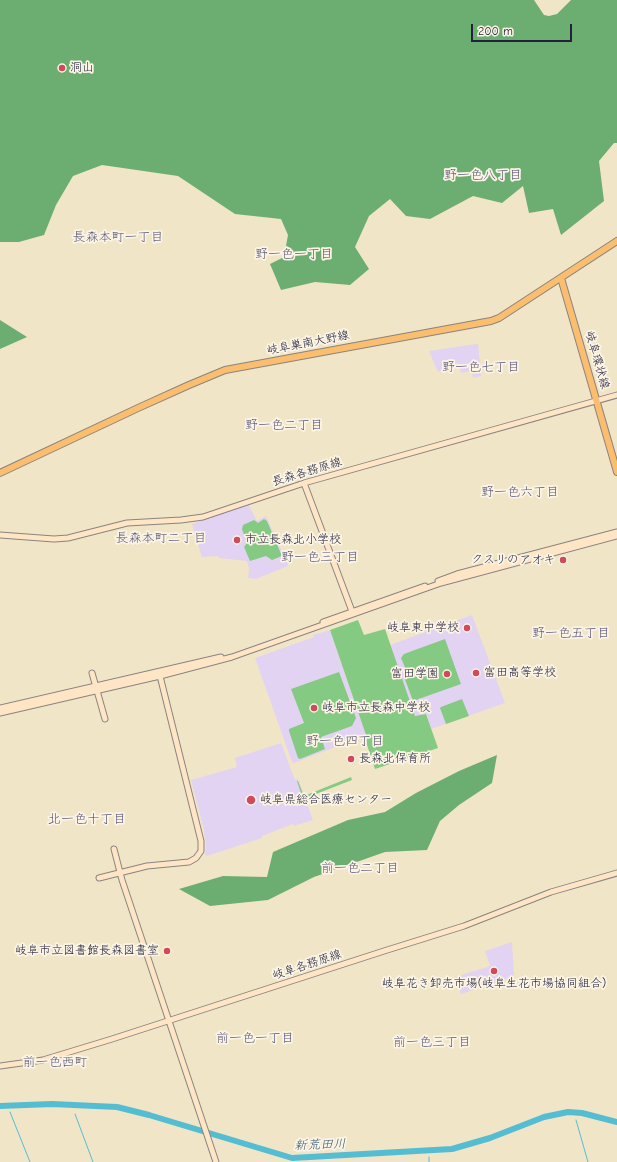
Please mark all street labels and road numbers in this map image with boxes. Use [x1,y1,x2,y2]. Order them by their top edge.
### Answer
street label: 岐阜巣南大野線 [265,328,351,358]
street label: 岐阜環状線 [582,329,612,391]
street label: 長森各務原線 [270,455,344,489]
street label: 岐阜各務原線 [271,947,343,983]

